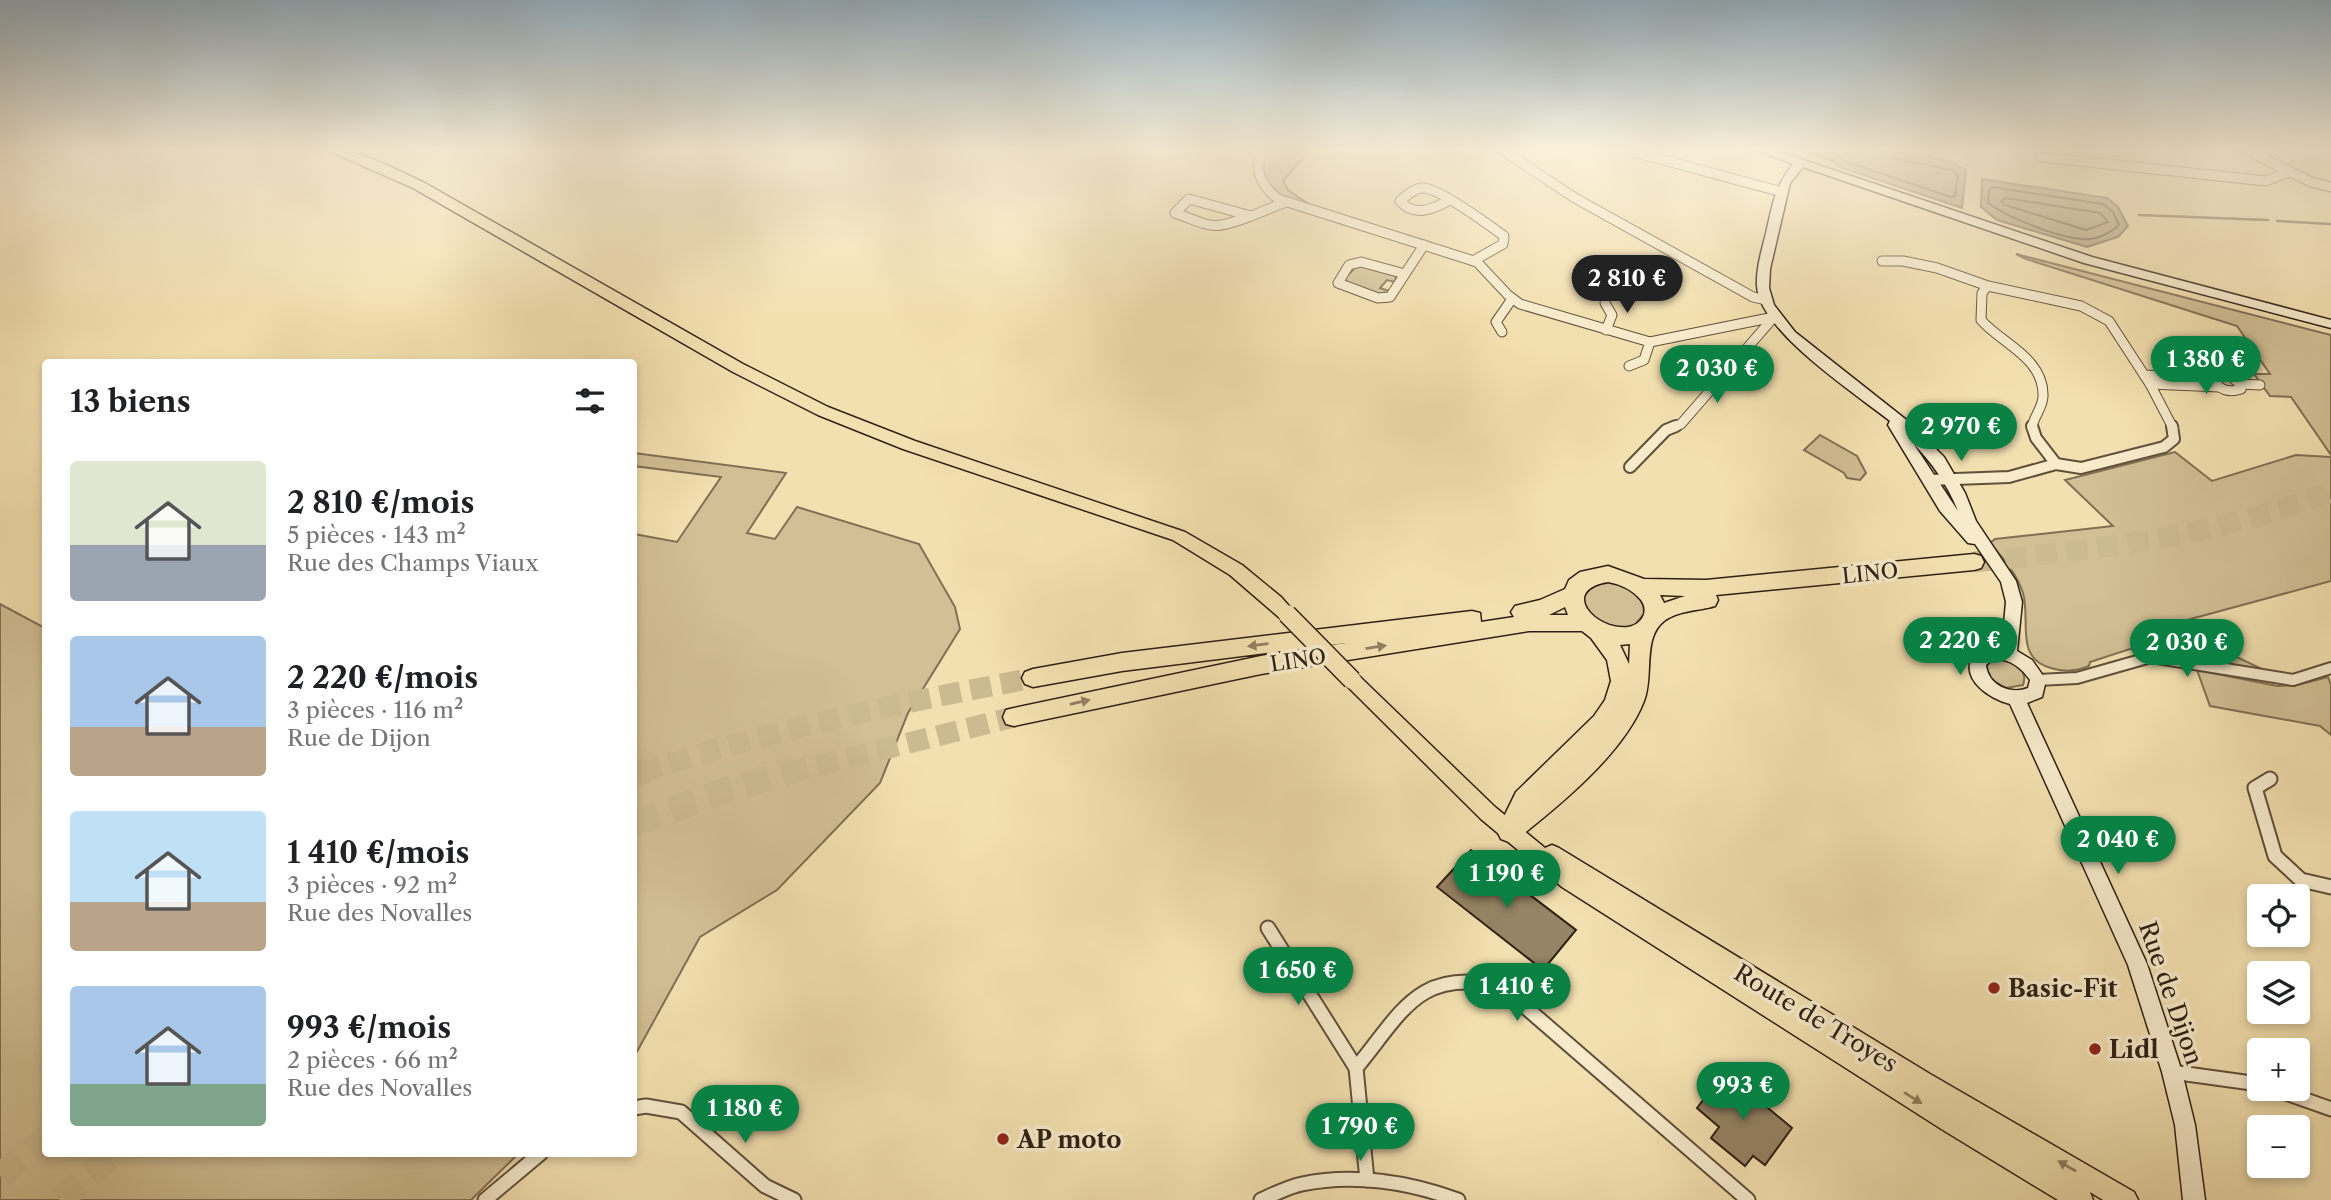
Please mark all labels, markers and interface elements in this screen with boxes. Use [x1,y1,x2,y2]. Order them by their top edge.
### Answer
pin: 2 810 € [1562,256,1692,315]
text: 2 810 € [1588,264,1666,292]
pin: 1 380 € [2141,336,2271,396]
text: 1 380 € [2167,345,2245,373]
pin: 2 030 € [1652,346,1782,405]
text: 2 030 € [1676,354,1758,382]
icon: filters [571,382,609,420]
text: 13 biens [70,383,191,420]
pin: 2 970 € [1896,404,2026,463]
text: 2 970 € [1921,412,2001,440]
text: 2 810 €/mois [287,484,474,521]
icon: home [126,489,210,573]
text: 5 pièces · 143 m² [287,521,466,549]
text: Rue des Champs Viaux [287,549,538,577]
street label: LINO [1841,558,1899,588]
pin: 2 220 € [1895,618,2025,677]
pin: 2 030 € [2122,620,2252,679]
text: 2 220 € [1919,626,2001,654]
text: 2 030 € [2146,628,2228,656]
one-way arrow [1246,639,1268,650]
one-way arrow [1366,641,1388,652]
street label: LINO [1268,643,1328,677]
text: 2 220 €/mois [287,659,478,696]
icon: home [126,664,210,748]
text: 3 pièces · 116 m² [287,696,463,724]
one-way arrow [1070,696,1092,707]
text: Rue de Dijon [287,724,431,752]
pin: 2 040 € [2053,816,2183,876]
text: 2 040 € [2077,825,2159,853]
text: 1 410 €/mois [287,834,470,871]
icon: home [126,839,210,923]
pin: 1 190 € [1442,850,1572,910]
text: 1 190 € [1469,859,1545,887]
text: 3 pièces · 92 m² [287,871,457,899]
map controls [2247,884,2310,1178]
button: locate [2247,884,2310,947]
text: Rue des Novalles [287,899,472,927]
street label: Rue de Dijon [2133,917,2209,1069]
pin: 1 650 € [1233,948,1363,1007]
text: 1 650 € [1259,956,1337,984]
street label: Route de Troyes [1729,958,1903,1078]
button: layers [2247,961,2310,1024]
pin: 1 410 € [1452,964,1582,1023]
text: 1 410 € [1480,972,1554,1000]
place label: Basic-Fit [2008,974,2118,1003]
marker: Basic-Fit [1986,980,2002,996]
text: 993 €/mois [287,1009,451,1046]
icon: home [126,1014,210,1098]
place label: Lidl [2109,1035,2159,1064]
button: + [2247,1038,2310,1101]
marker: Lidl [2087,1041,2103,1057]
text: 2 pièces · 66 m² [287,1046,458,1074]
pin: 993 € [1694,1062,1792,1122]
text: 993 € [1713,1071,1773,1099]
text: Rue des Novalles [287,1074,472,1102]
pin: 1 180 € [680,1086,810,1145]
one-way arrow [1903,1092,1923,1105]
text: 1 180 € [707,1094,783,1122]
pin: 1 790 € [1295,1104,1425,1163]
text: 1 790 € [1322,1112,1398,1140]
button: − [2247,1115,2310,1178]
place label: AP moto [1016,1125,1122,1154]
marker: AP moto [995,1131,1011,1147]
one-way arrow [2058,1160,2077,1172]

